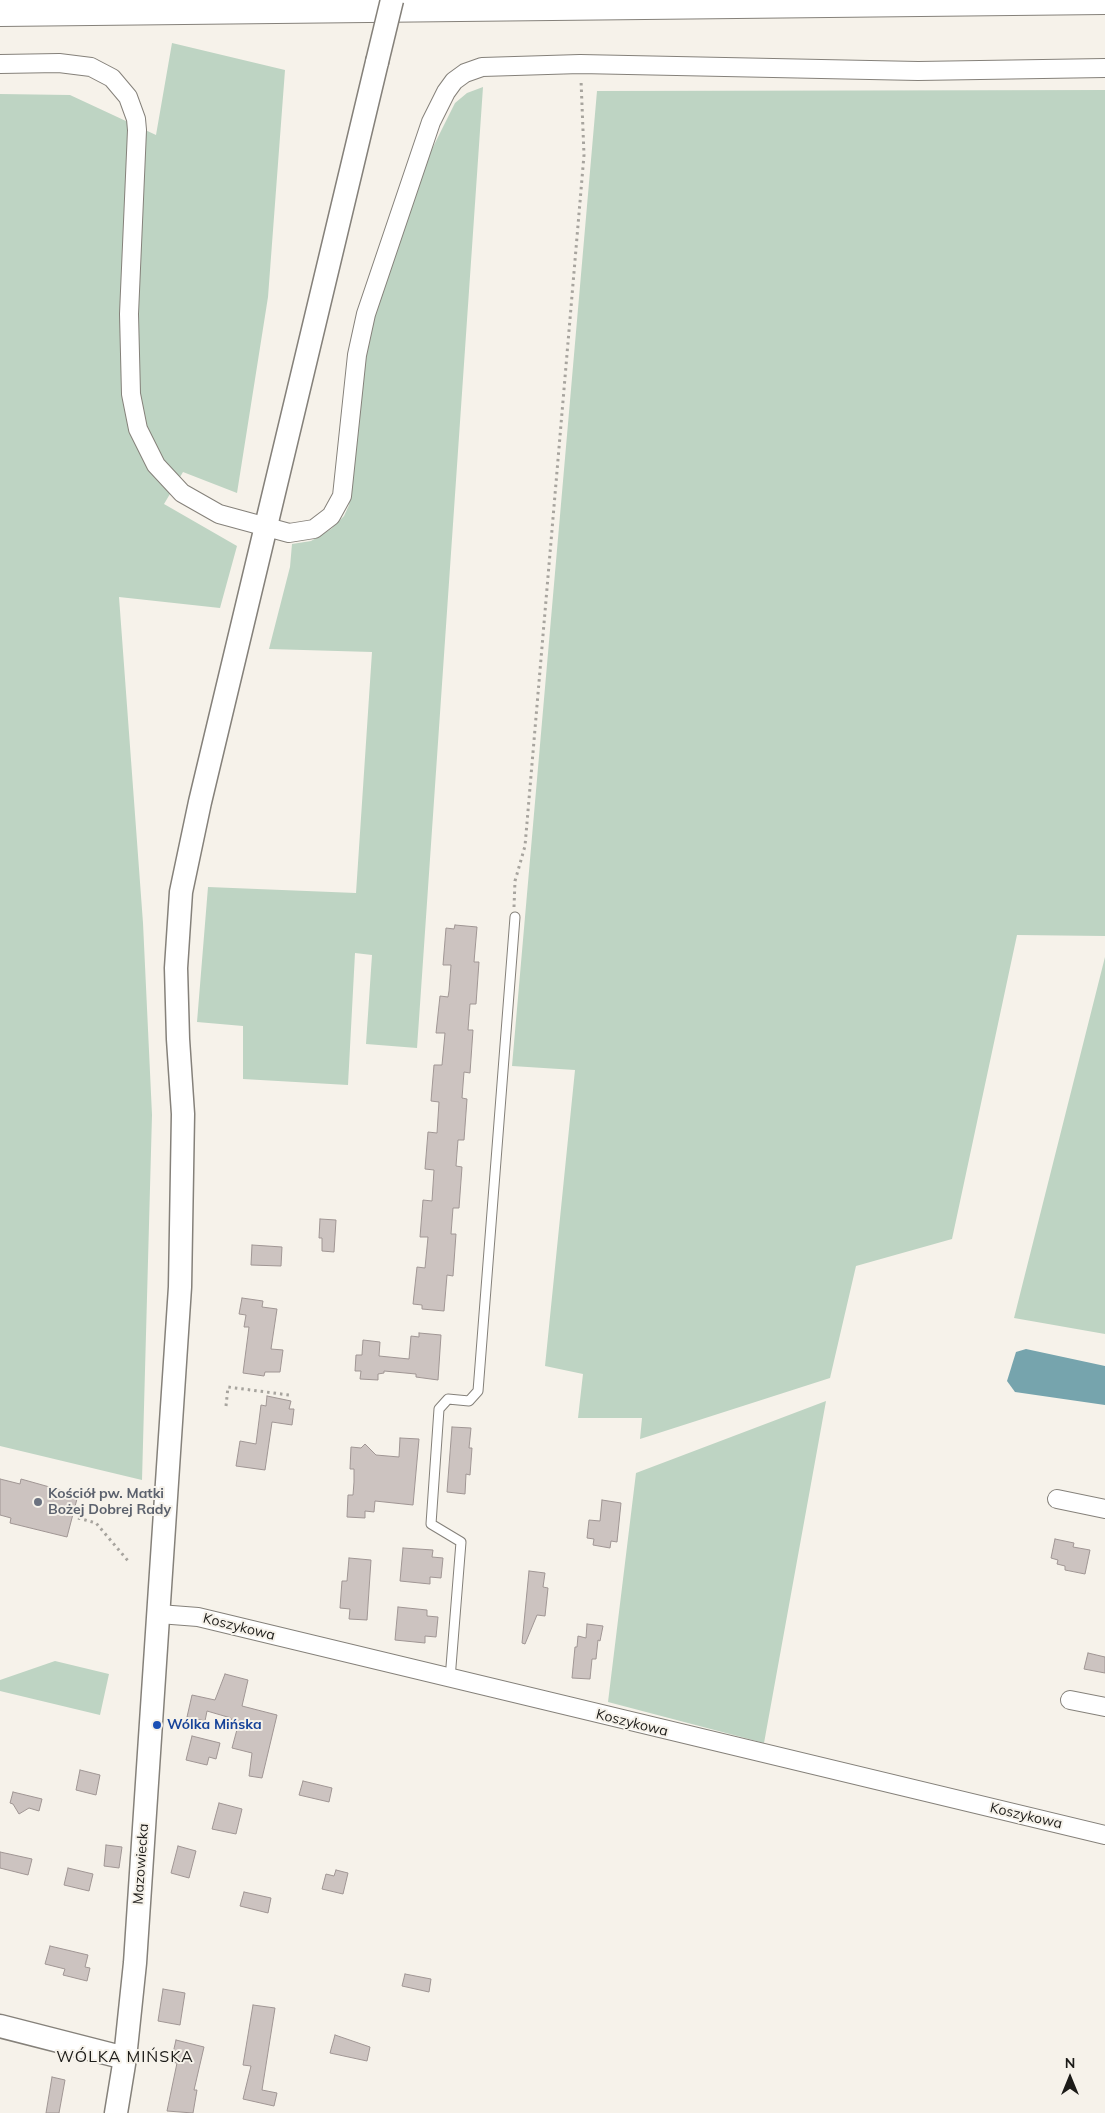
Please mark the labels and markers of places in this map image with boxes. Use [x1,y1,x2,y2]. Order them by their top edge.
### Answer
place label: Kościół pw. Matki Bożej Dobrej Rady [48,1486,171,1518]
marker: Kościół pw. Matki Bożej Dobrej Rady [32,1496,44,1508]
place label: Wólka Mińska [167,1717,262,1733]
marker: Wólka Mińska [151,1719,163,1731]

